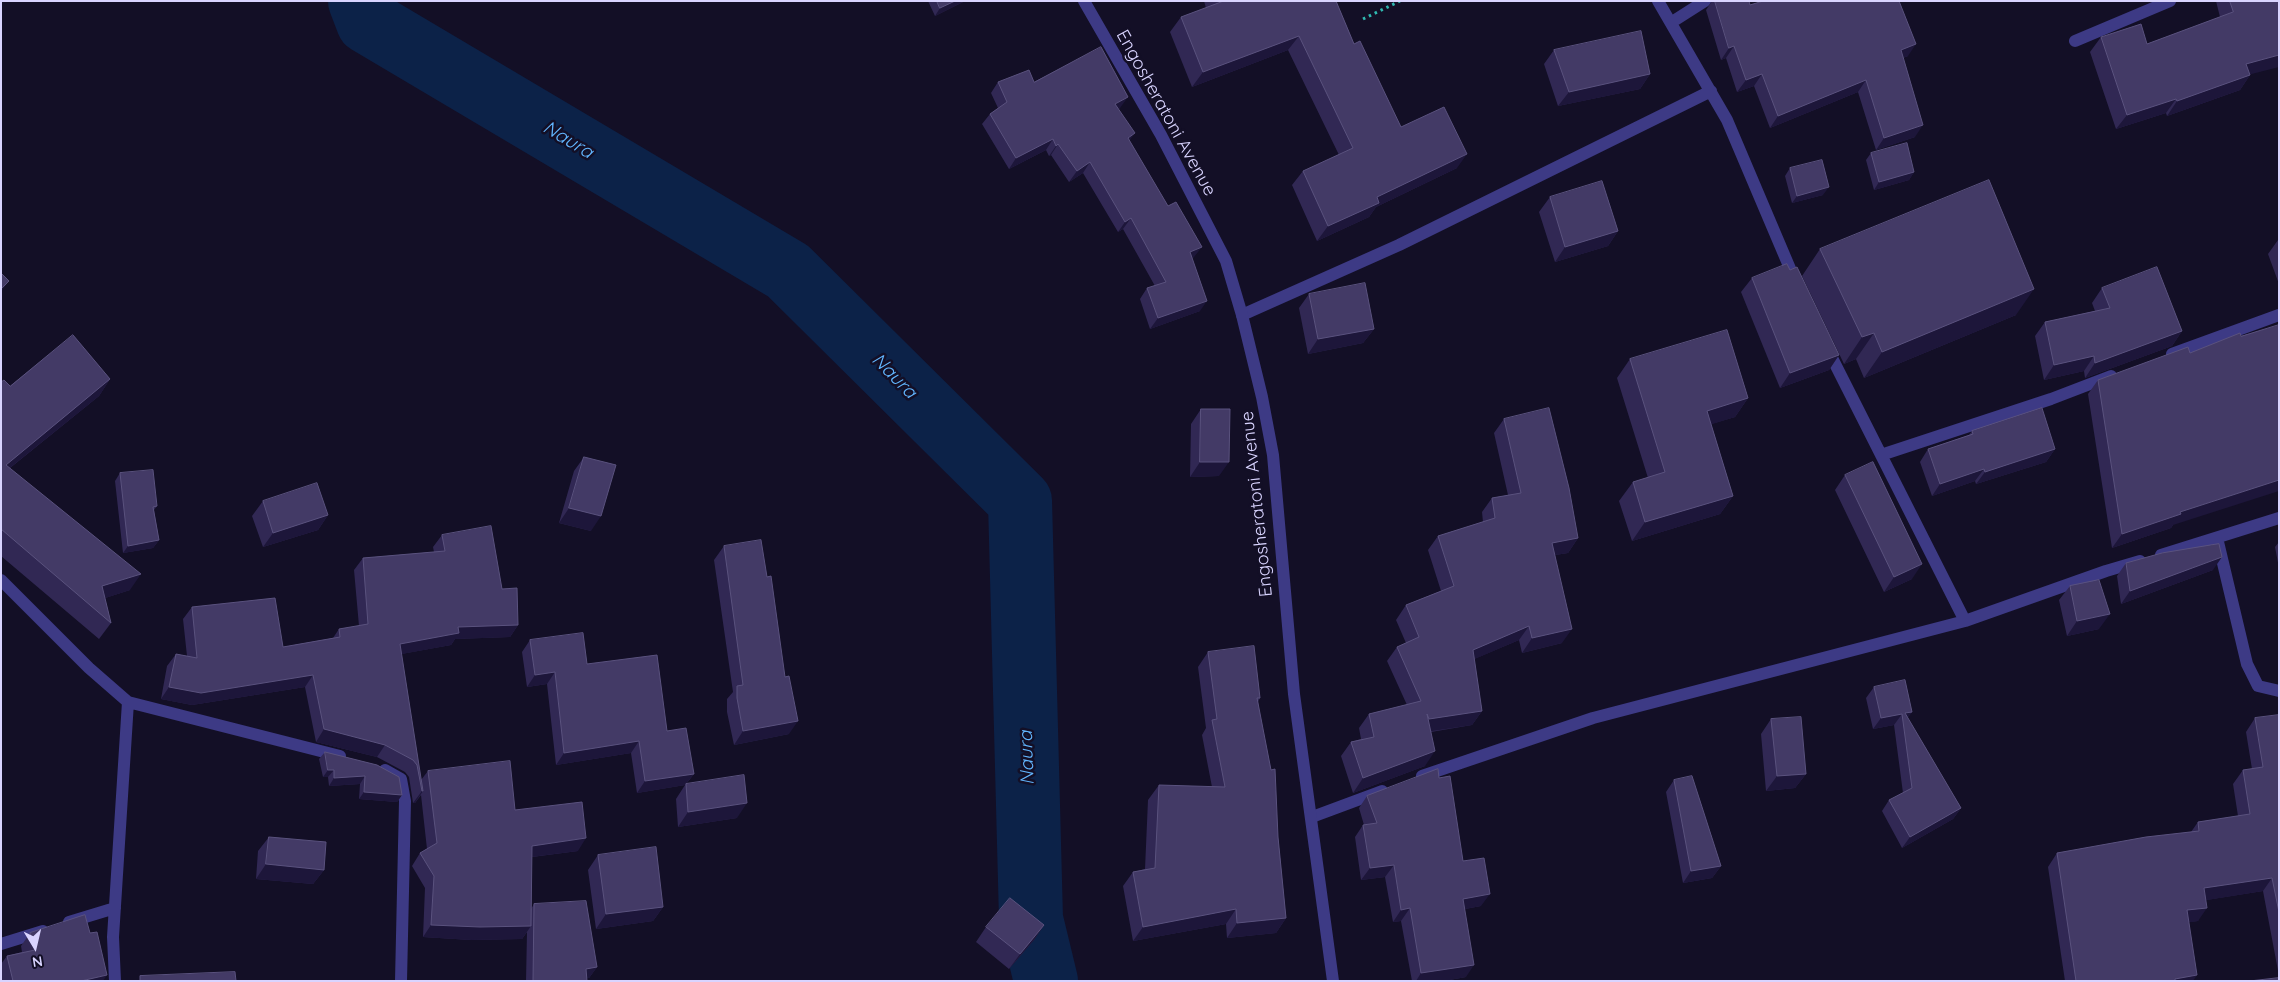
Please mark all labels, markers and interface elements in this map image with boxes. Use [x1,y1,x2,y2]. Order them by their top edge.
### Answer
street label: Engosheratoni Avenue [1111,26,1221,200]
water label: Naura [539,116,597,164]
water label: Naura [867,349,921,403]
street label: Engosheratoni Avenue [1237,410,1277,598]
water label: Naura [1015,730,1039,786]
north arrow [10,922,60,972]
text: N [31,952,44,972]

